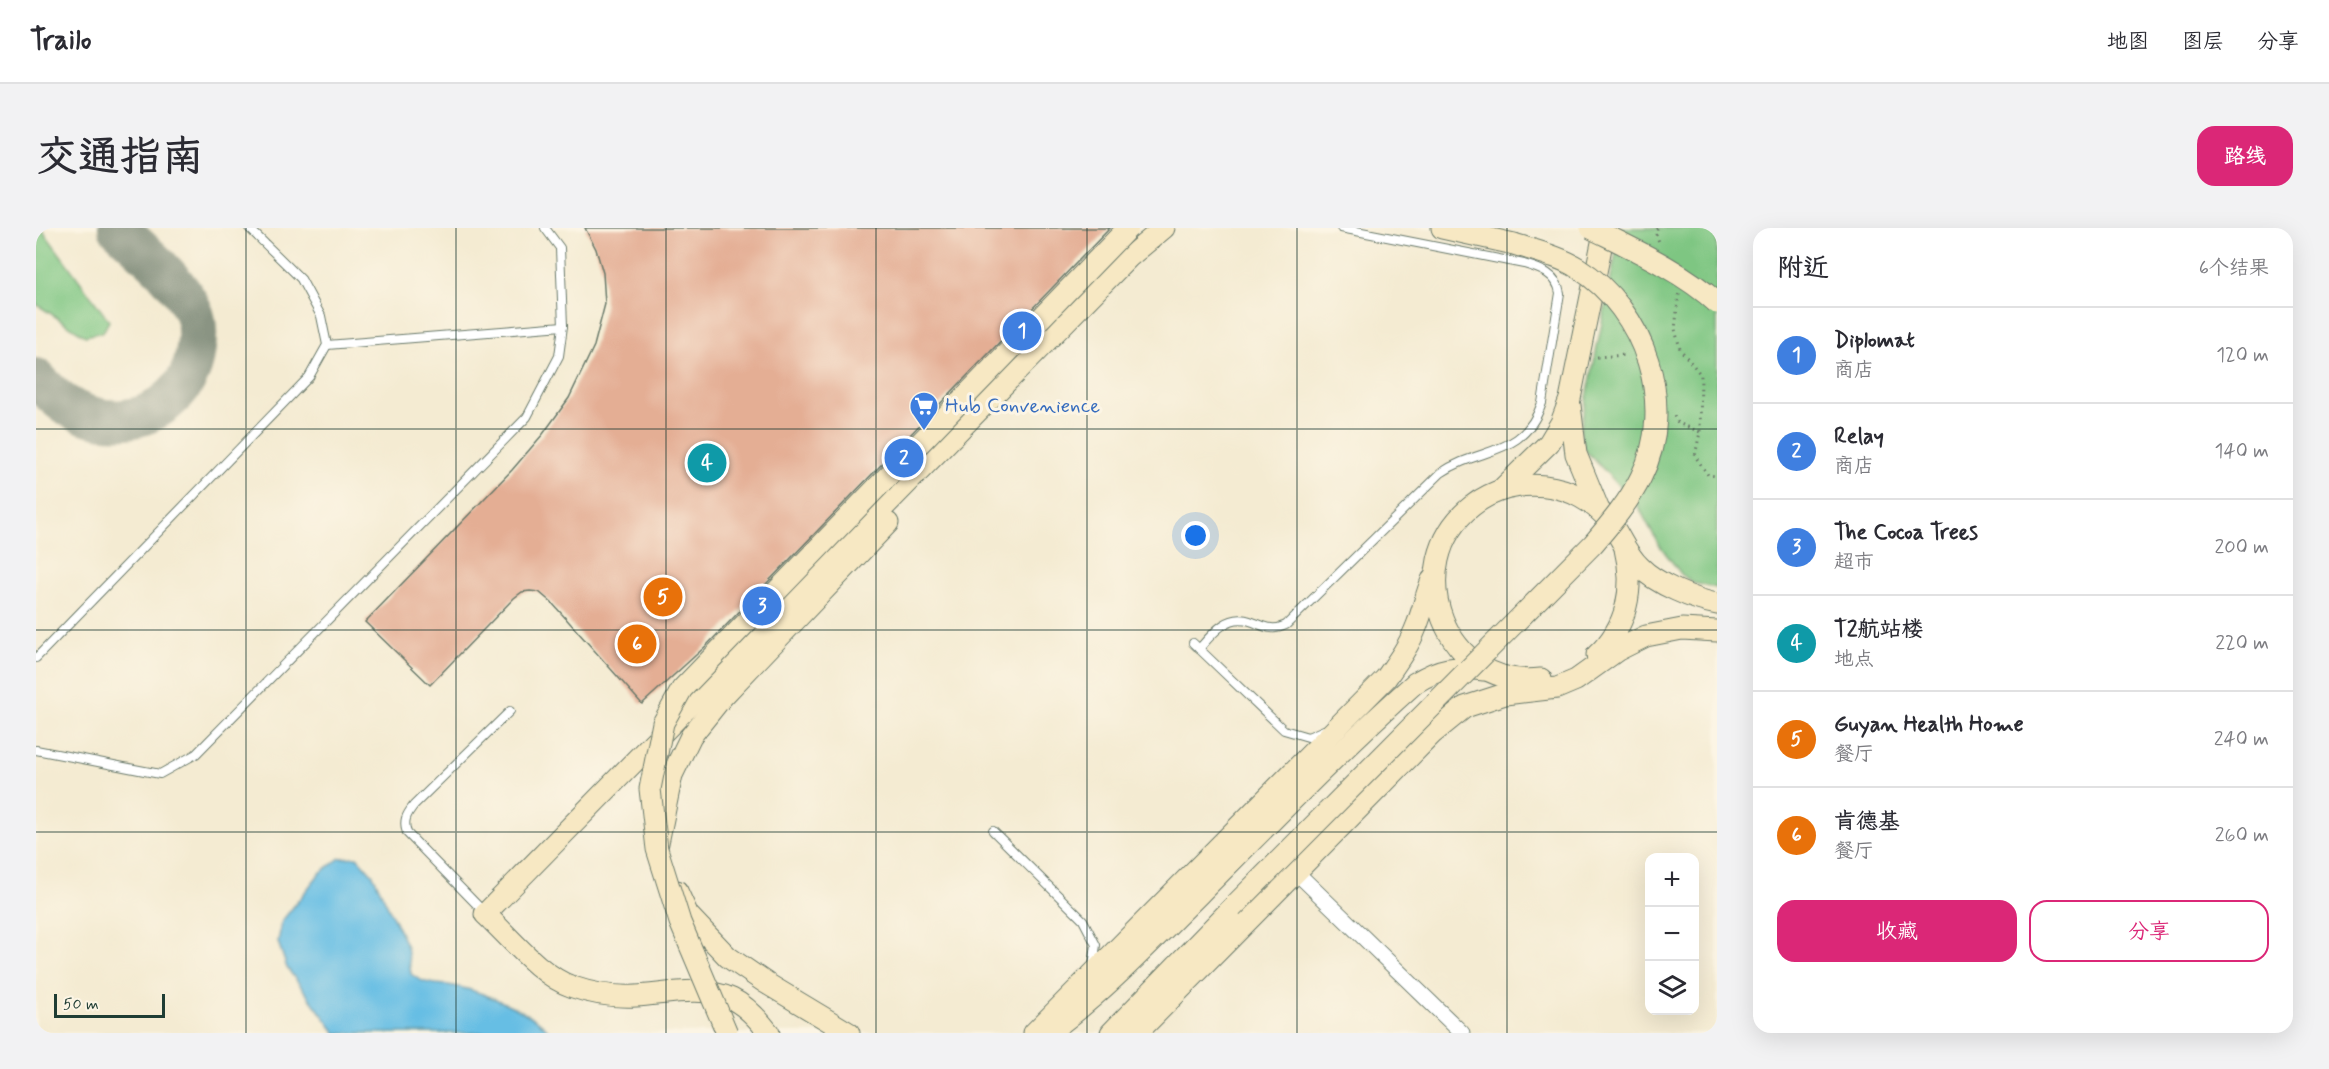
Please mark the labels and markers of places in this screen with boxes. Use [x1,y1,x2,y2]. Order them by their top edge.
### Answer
pin: 1 [1002,308,1042,354]
supermarket icon: Hub Convenience [908,390,940,432]
place label: Hub Convenience [945,392,1100,420]
pin: 2 [884,436,924,480]
pin: 4 [688,440,726,486]
pin: 5 [644,574,682,620]
pin: 3 [742,584,782,628]
pin: 6 [618,622,656,666]

